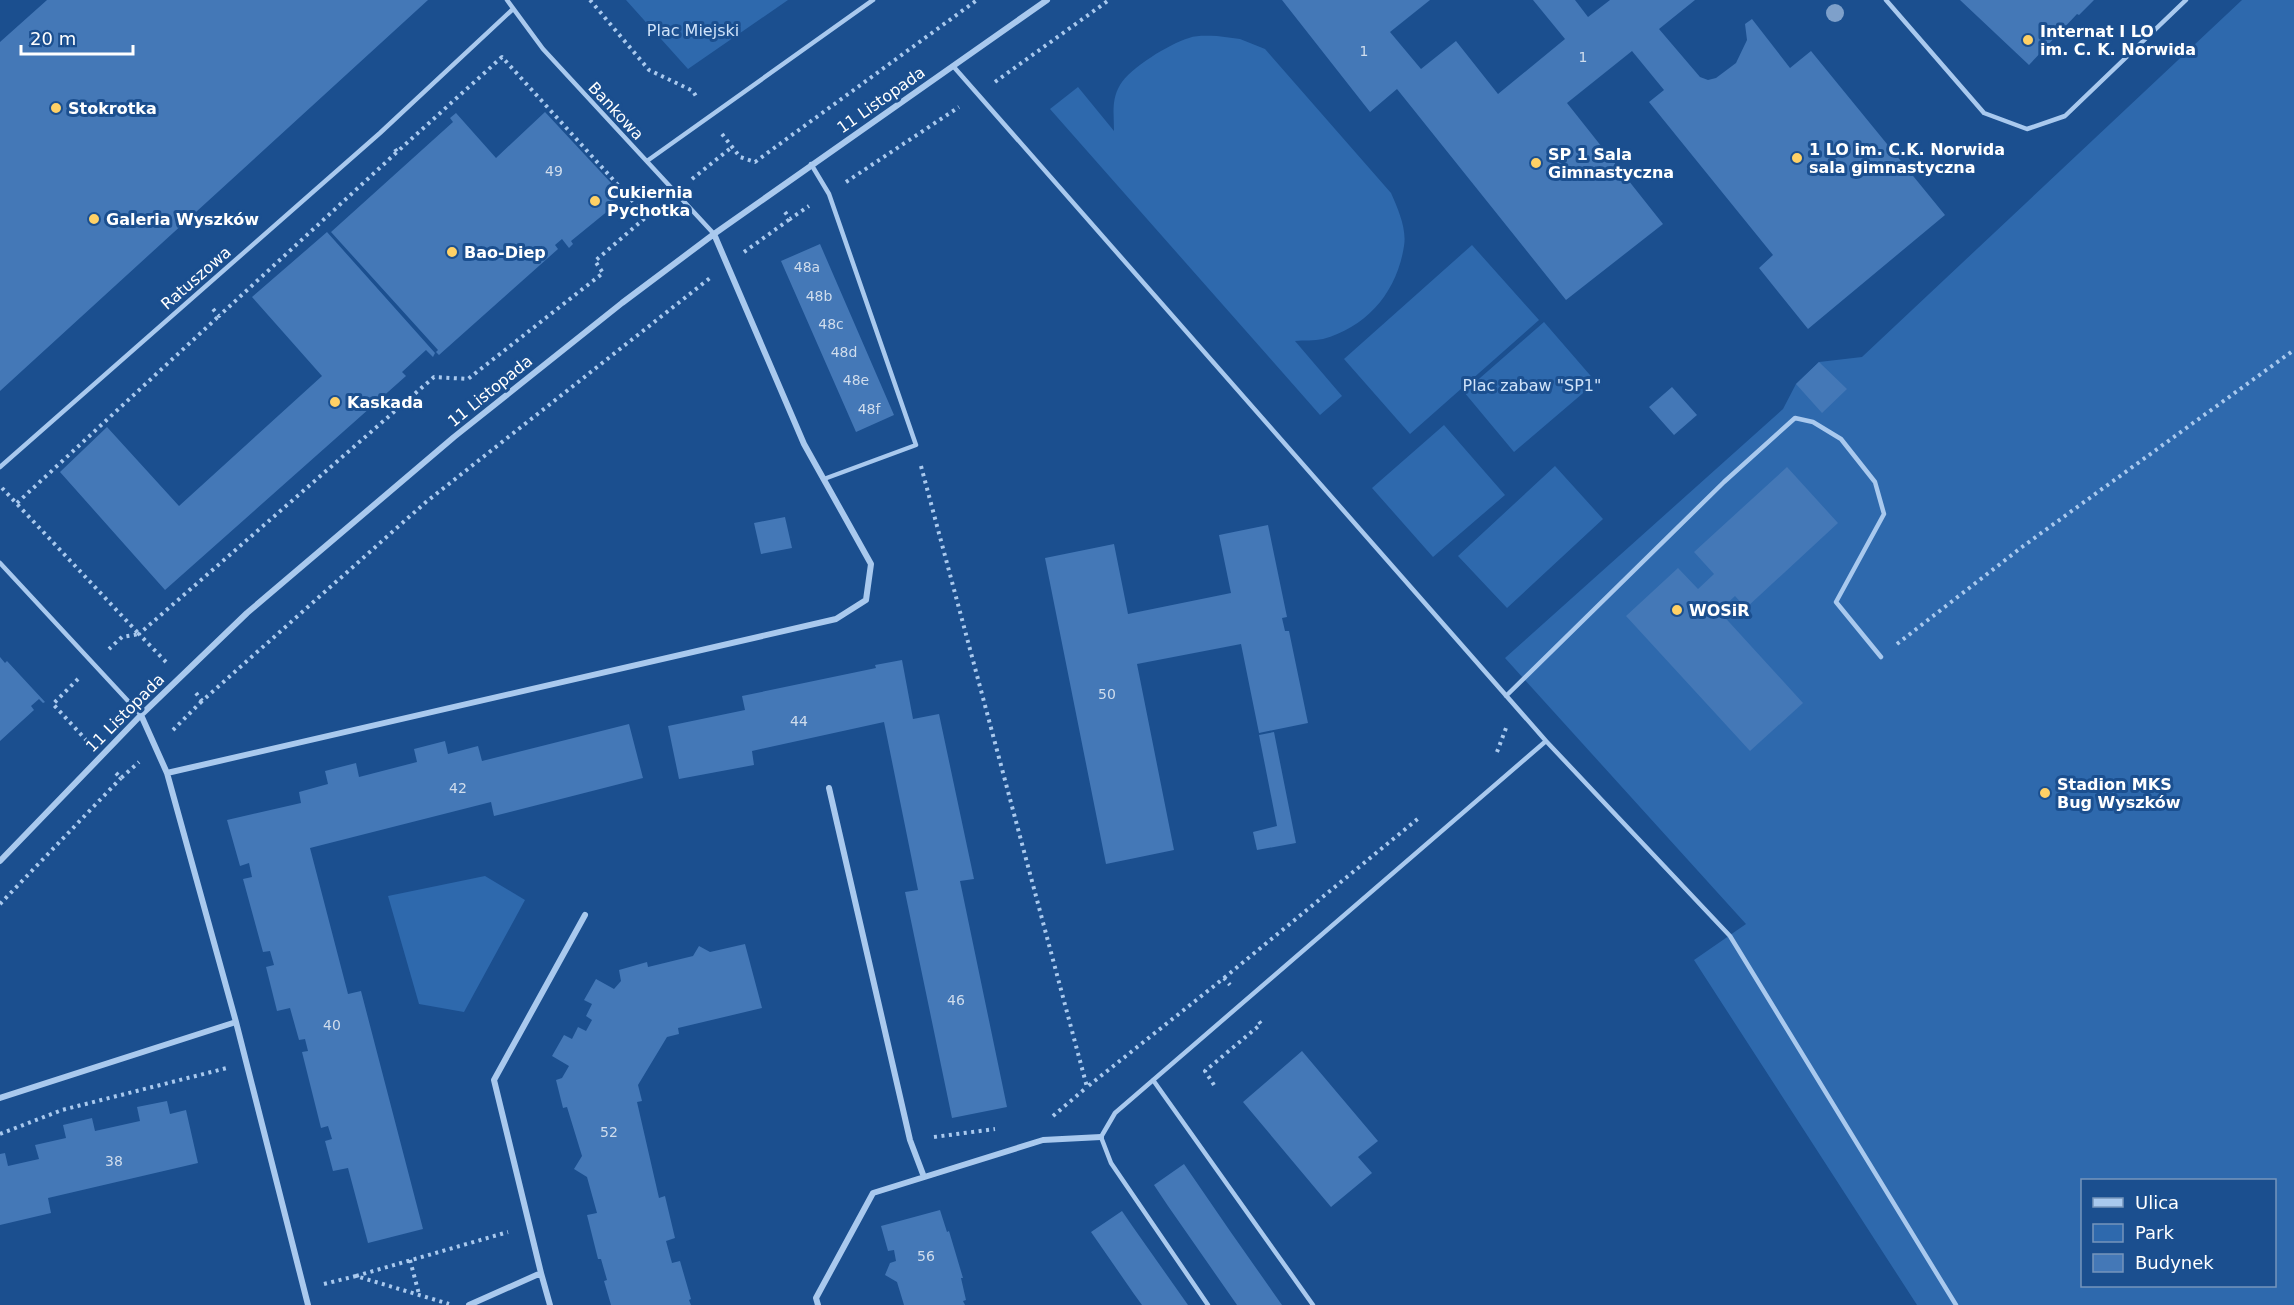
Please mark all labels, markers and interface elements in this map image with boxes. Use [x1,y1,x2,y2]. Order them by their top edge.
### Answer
scale bar [21,18,134,56]
park label: Plac Miejski [647,21,739,40]
place label: Internat I LO im. C. K. Norwida [2040,22,2196,59]
text: 20 m [30,28,76,49]
marker: Internat I LO im. C. K. Norwida [2021,33,2035,47]
house number: 1 [1360,43,1368,59]
house number: 1 [1579,49,1587,65]
street label: 11 Listopada [833,63,929,137]
street label: Bankowa [584,78,648,144]
place label: Stokrotka [68,99,157,118]
marker: Stokrotka [49,101,63,115]
place label: 1 LO im. C.K. Norwida sala gimnastyczna [1809,140,2005,177]
place label: SP 1 Sala Gimnastyczna [1548,145,1674,182]
marker: 1 LO im. C.K. Norwida sala gimnastyczna [1790,151,1804,165]
marker: SP 1 Sala Gimnastyczna [1529,156,1543,170]
house number: 49 [545,163,563,179]
place label: Cukiernia Pychotka [607,183,693,220]
marker: Cukiernia Pychotka [588,194,602,208]
place label: Galeria Wyszków [106,210,259,229]
marker: Galeria Wyszków [87,212,101,226]
street label: Ratuszowa [157,242,235,314]
place label: Bao-Diep [464,243,546,262]
marker: Bao-Diep [445,245,459,259]
house number: 48a [794,259,820,275]
house number: 48b [806,288,832,304]
house number: 48c [818,316,844,332]
house number: 48d [831,344,857,360]
street label: 11 Listopada [444,351,536,431]
house number: 48e [843,372,869,388]
park label: Plac zabaw "SP1" [1463,376,1601,395]
place label: Kaskada [347,393,423,412]
marker: Kaskada [328,395,342,409]
house number: 48f [858,401,881,417]
place label: WOSiR [1689,601,1750,620]
marker: WOSiR [1670,603,1684,617]
street label: 11 Listopada [82,670,168,756]
house number: 50 [1098,686,1116,702]
house number: 44 [790,713,808,729]
place label: Stadion MKS Bug Wyszków [2057,775,2181,812]
house number: 42 [449,780,467,796]
marker: Stadion MKS Bug Wyszków [2038,786,2052,800]
house number: 46 [947,992,965,1008]
house number: 40 [323,1017,341,1033]
house number: 52 [600,1124,618,1140]
house number: 38 [105,1153,123,1169]
legend [2081,1179,2276,1287]
text: Ulica [2135,1192,2179,1213]
text: Park [2135,1222,2174,1243]
house number: 56 [917,1248,935,1264]
text: Budynek [2135,1252,2214,1273]

